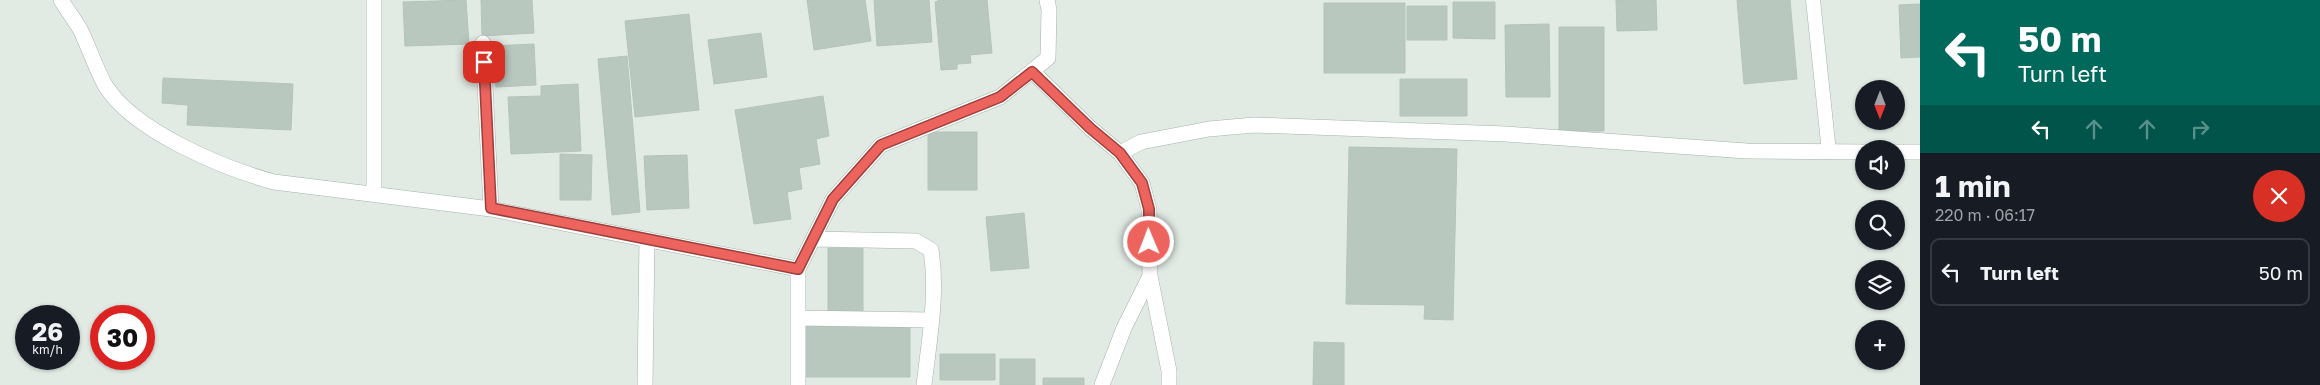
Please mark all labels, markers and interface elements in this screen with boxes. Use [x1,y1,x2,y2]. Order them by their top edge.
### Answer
text: 50 m [2018,18,2101,60]
icon: left [1935,20,2000,85]
pin [463,41,505,83]
icon: arrive [470,48,498,76]
text: Turn left [2018,60,2107,87]
north arrow [1855,80,1905,130]
map controls [1855,80,1905,370]
icon: left [2027,115,2055,143]
icon: ahead [2080,115,2108,143]
icon: ahead [2133,115,2161,143]
icon: right [2186,115,2214,143]
button: sound [1855,140,1905,190]
text: 1 min [1935,168,2011,204]
button: close [2253,170,2305,222]
button: search [1855,200,1905,250]
text: 220 m · 06:17 [1935,205,2035,225]
position arrow [1122,215,1174,267]
icon: left [1937,258,1965,286]
button: layers [1855,260,1905,310]
text: Turn left [1980,261,2059,284]
text: 50 m [2259,261,2303,284]
speed limit sign: 30 [90,305,155,370]
text: 26 [32,316,63,347]
button: + [1855,320,1905,370]
text: km/h [32,342,63,357]

